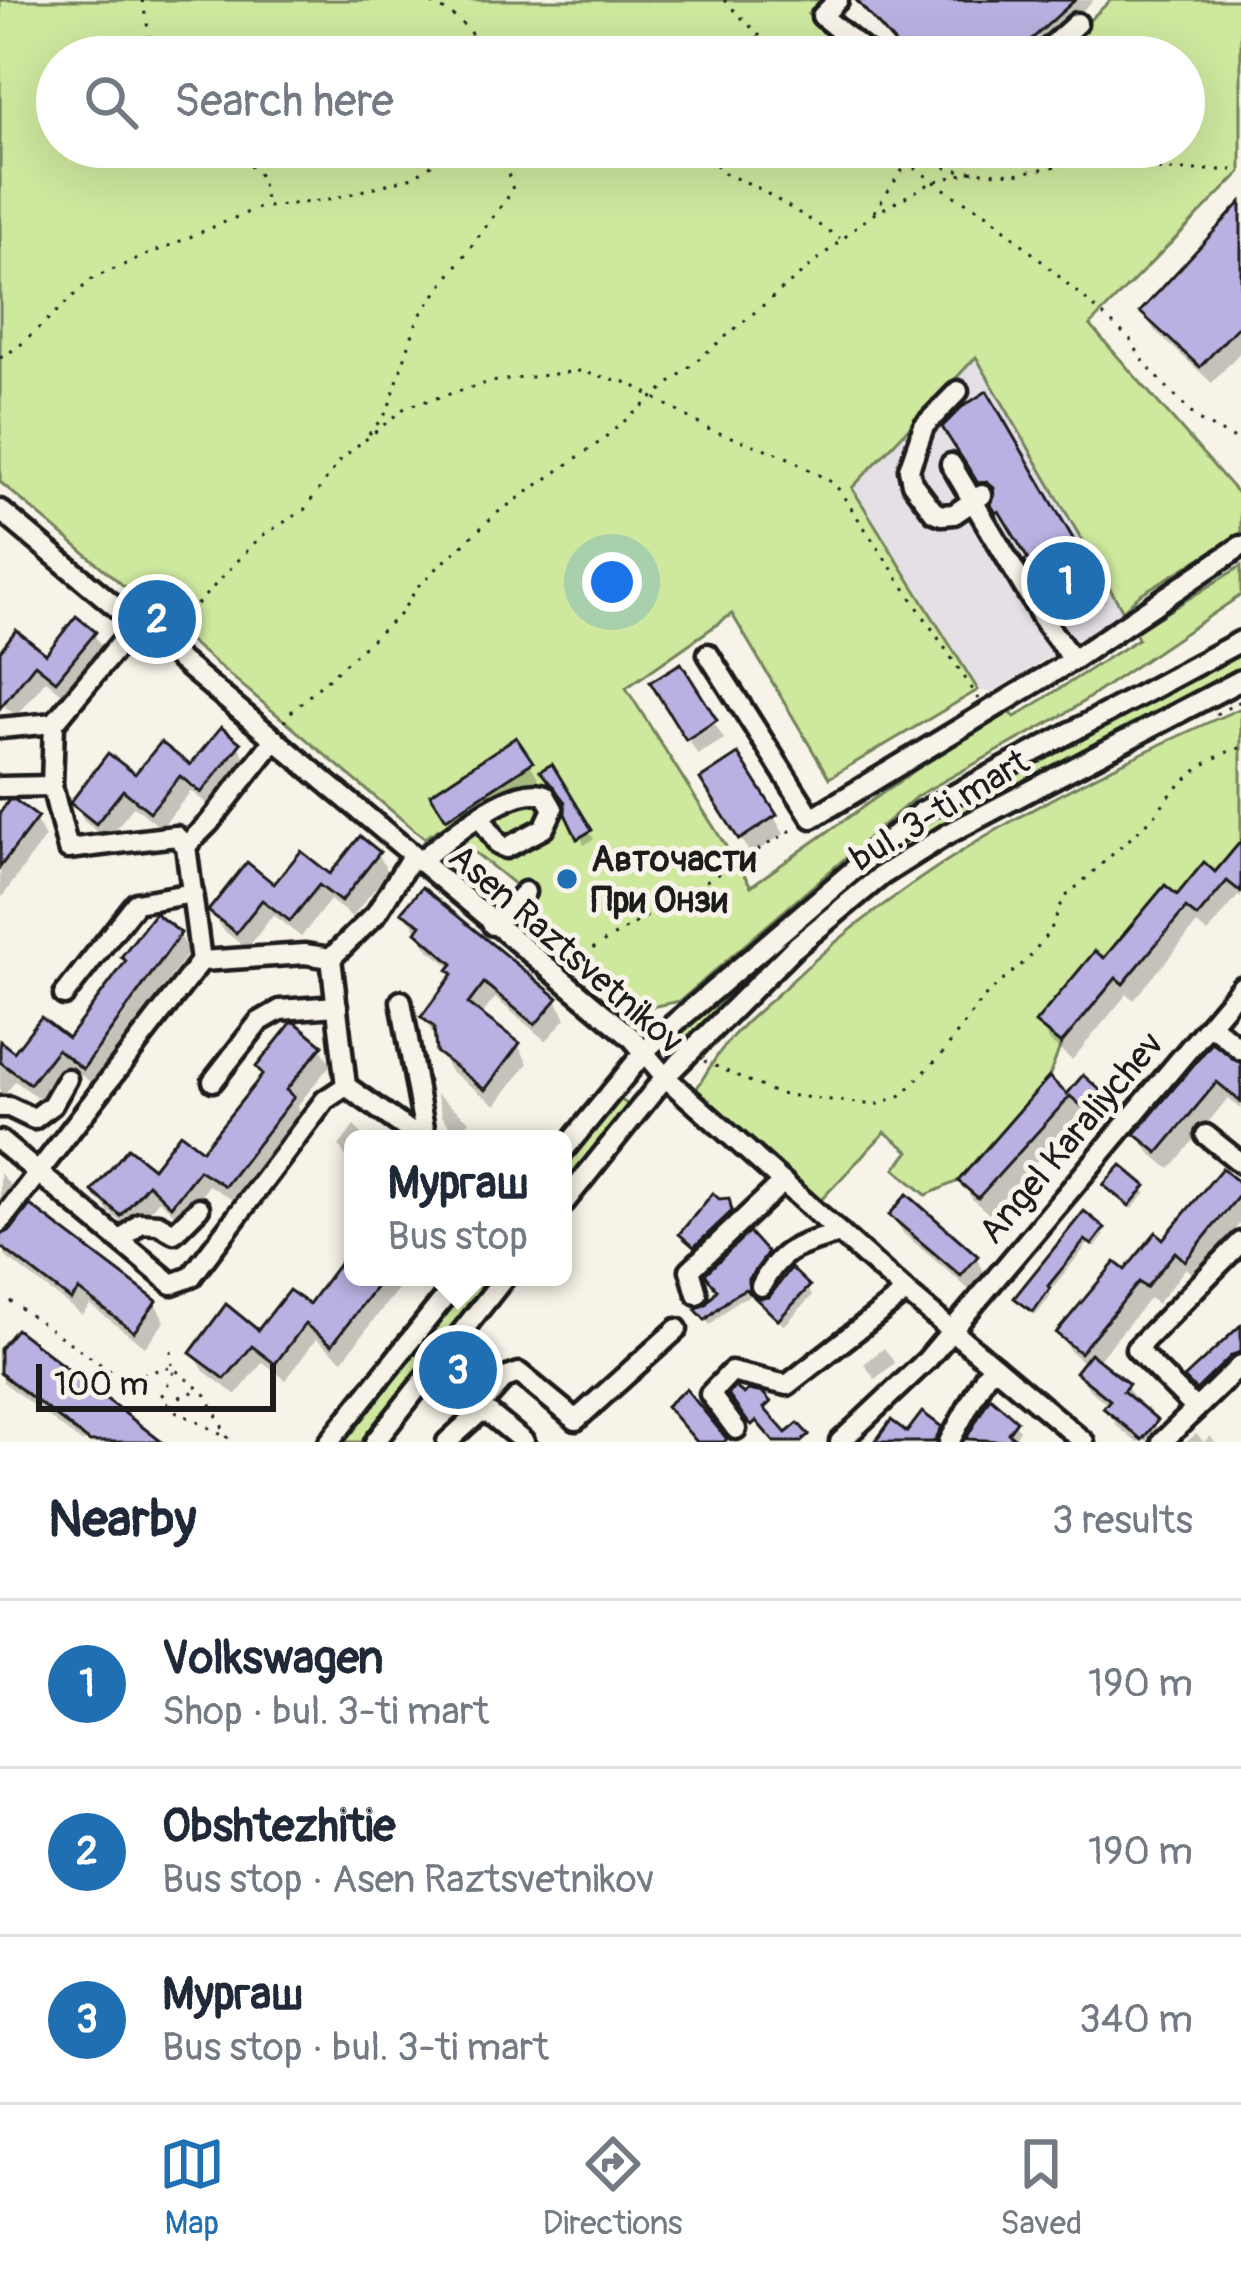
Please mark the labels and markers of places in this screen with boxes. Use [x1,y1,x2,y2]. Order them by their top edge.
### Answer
pin: 1 [1027,536,1105,626]
pin: 2 [118,574,196,664]
place label: Авточасти При Онзи [591,837,756,923]
marker: Авточасти При Онзи [554,866,580,892]
pin: 3 [419,1325,497,1415]

